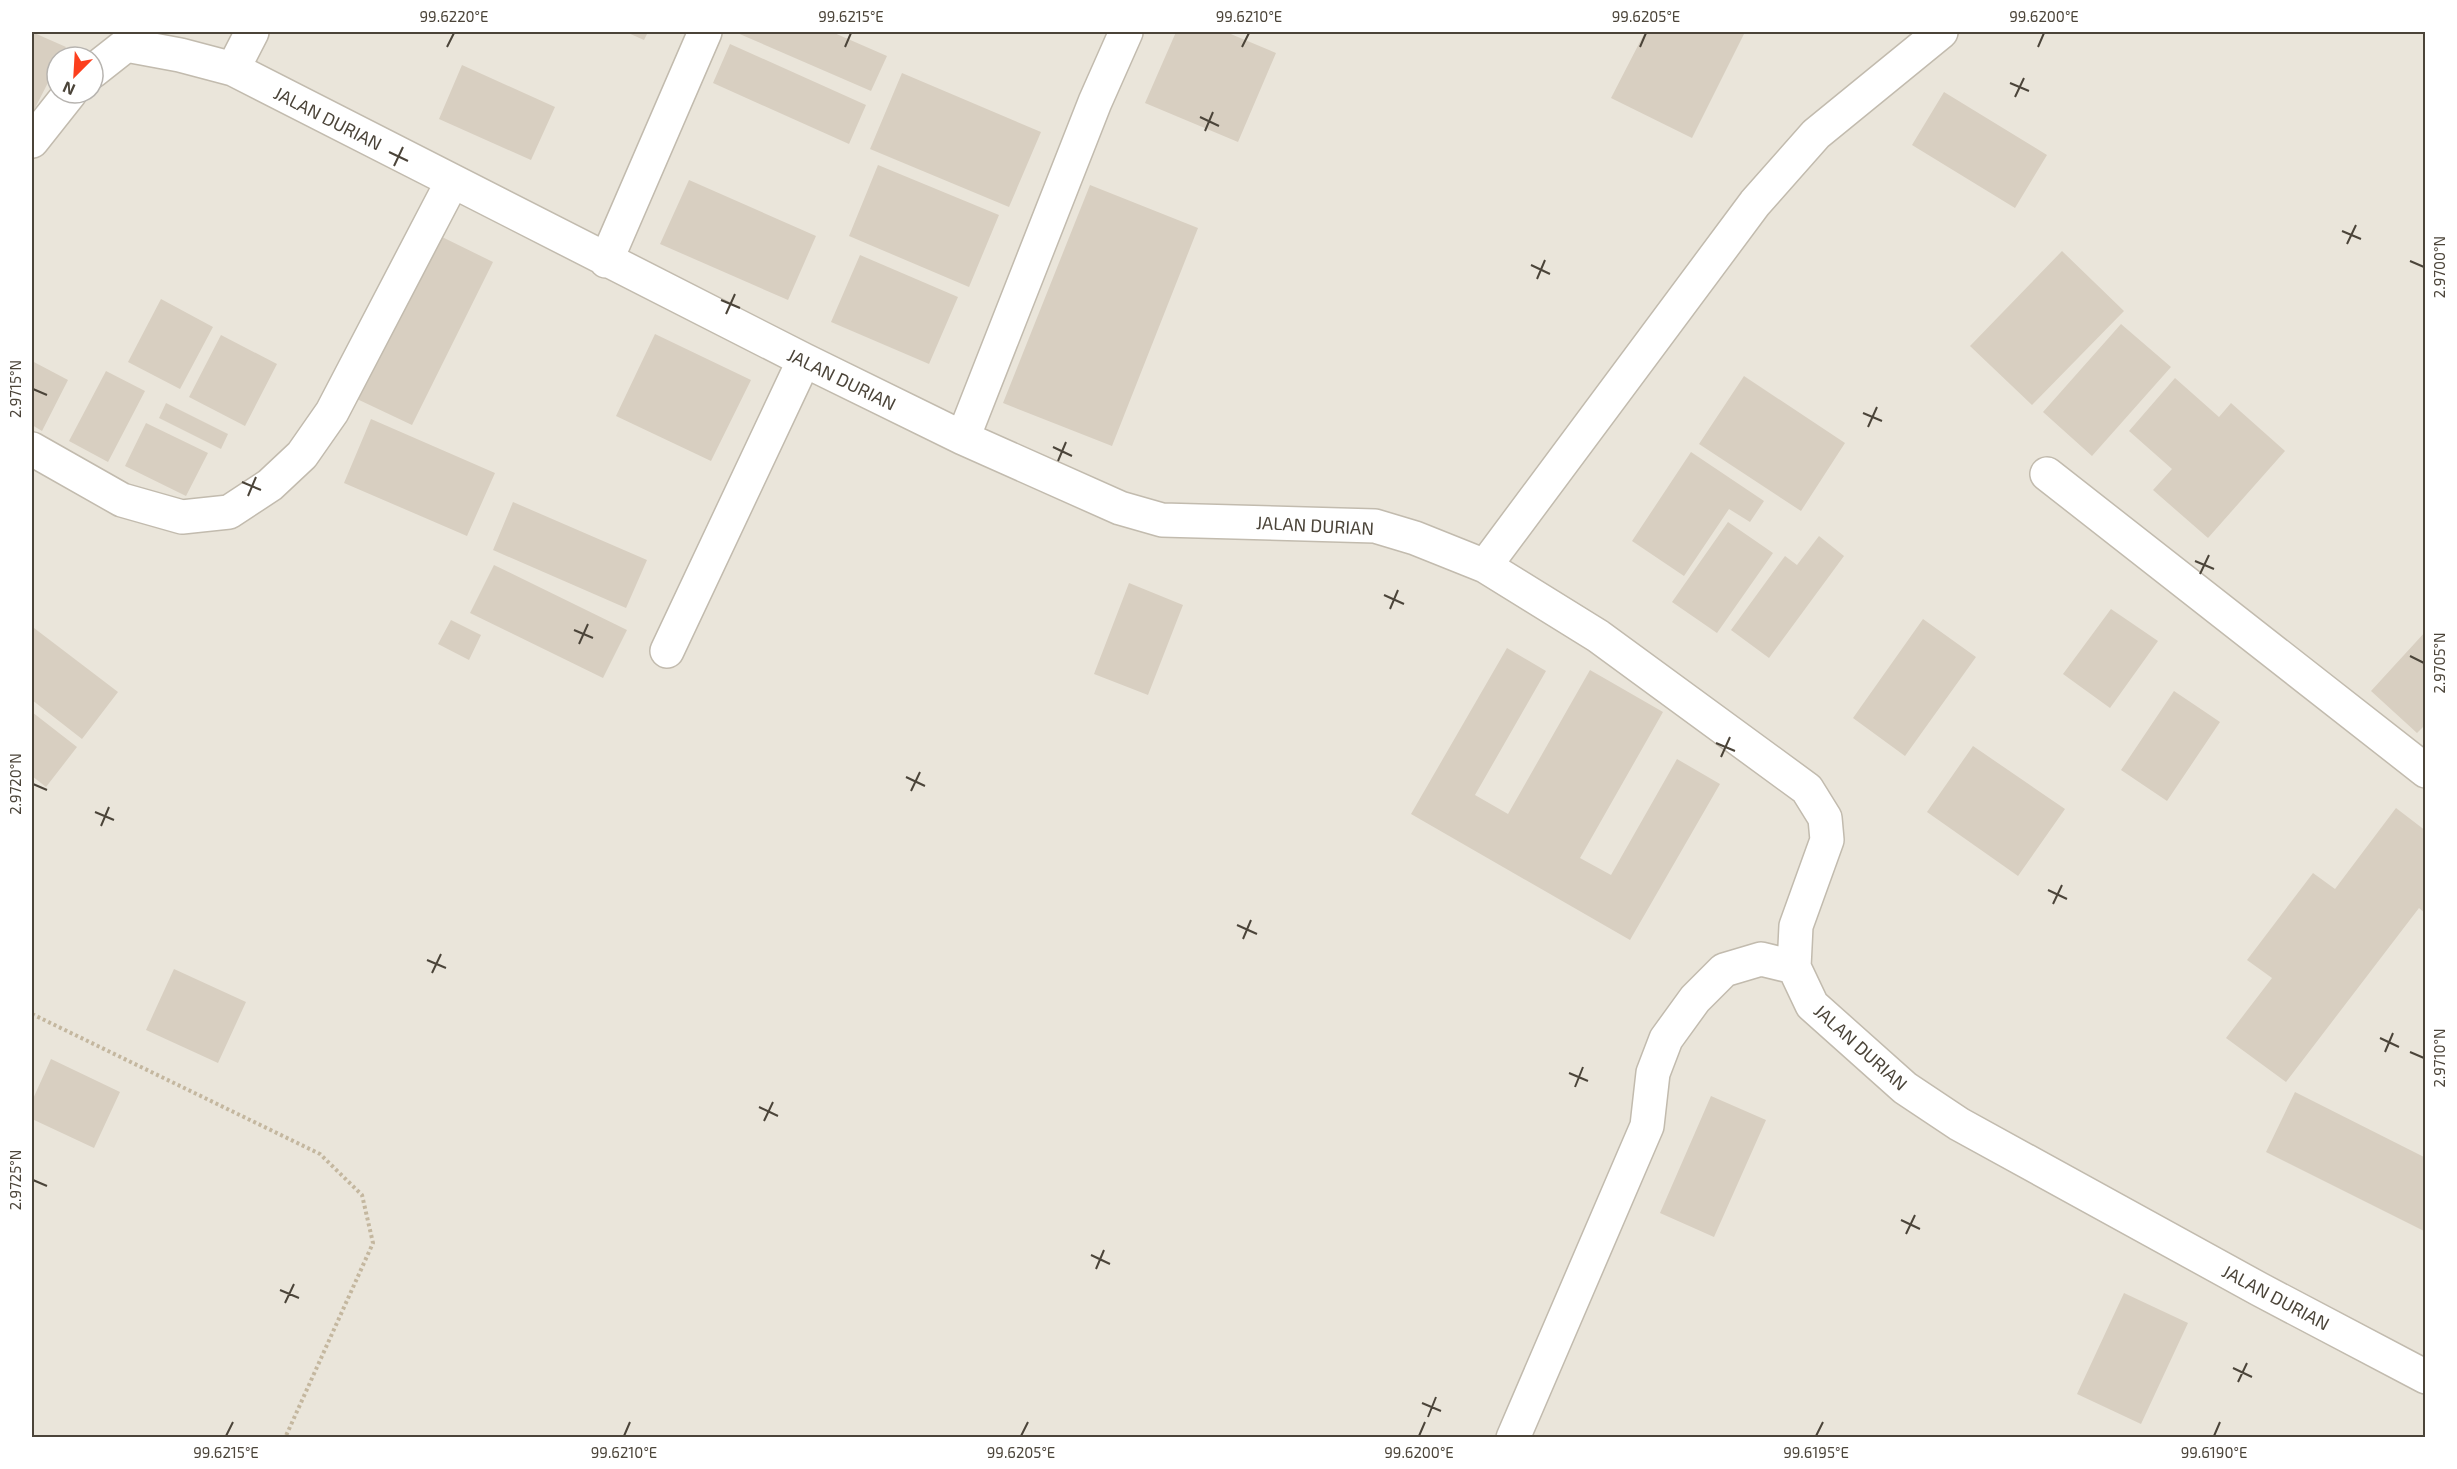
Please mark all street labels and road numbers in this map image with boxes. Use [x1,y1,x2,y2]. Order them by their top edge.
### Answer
street label: JALAN DURIAN [270,81,386,155]
street label: JALAN DURIAN [784,343,900,415]
street label: JALAN DURIAN [1255,511,1375,539]
street label: JALAN DURIAN [1810,999,1912,1095]
street label: JALAN DURIAN [2219,1260,2333,1334]

